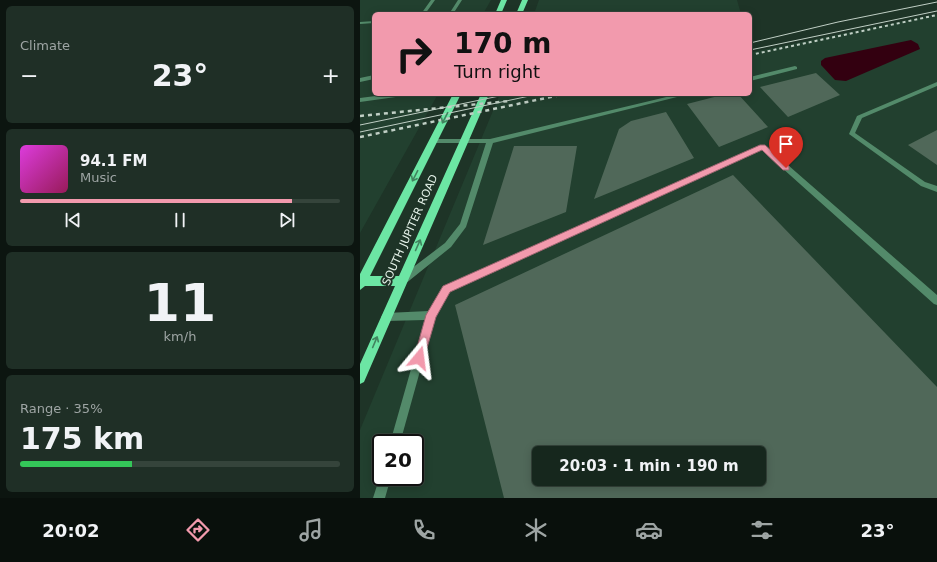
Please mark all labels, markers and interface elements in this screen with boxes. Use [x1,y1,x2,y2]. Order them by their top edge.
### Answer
text: 170 m [454,27,551,60]
icon: right [388,28,440,80]
text: Climate [20,38,70,53]
text: 23° [152,58,208,93]
text: Turn right [454,61,540,82]
text: − [20,63,38,88]
text: + [322,63,340,88]
one-way arrow [441,111,448,123]
pin [769,127,803,168]
icon: arrive [775,133,797,155]
text: 94.1 FM [80,152,147,170]
text: Music [80,170,117,185]
one-way arrow [411,170,419,182]
street label: SOUTH JUPITER ROAD [380,172,440,288]
icon: previous [62,209,84,231]
icon: pause [169,209,191,231]
icon: next [276,209,298,231]
one-way arrow [414,240,422,252]
text: 11 [144,273,216,333]
text: km/h [164,329,196,344]
one-way arrow [372,336,380,348]
position arrow [398,337,440,379]
text: Range · 35% [20,401,103,416]
text: 175 km [20,421,144,456]
speed limit sign: 20 [372,434,424,486]
text: 20:03 · 1 min · 190 m [559,457,739,475]
icon: directions [184,516,212,544]
icon: music [297,516,325,544]
icon: phone [410,516,438,544]
icon: climate [522,516,550,544]
icon: car [635,516,663,544]
icon: filters [748,516,776,544]
text: 20:02 [42,520,100,541]
text: 23° [861,520,895,541]

